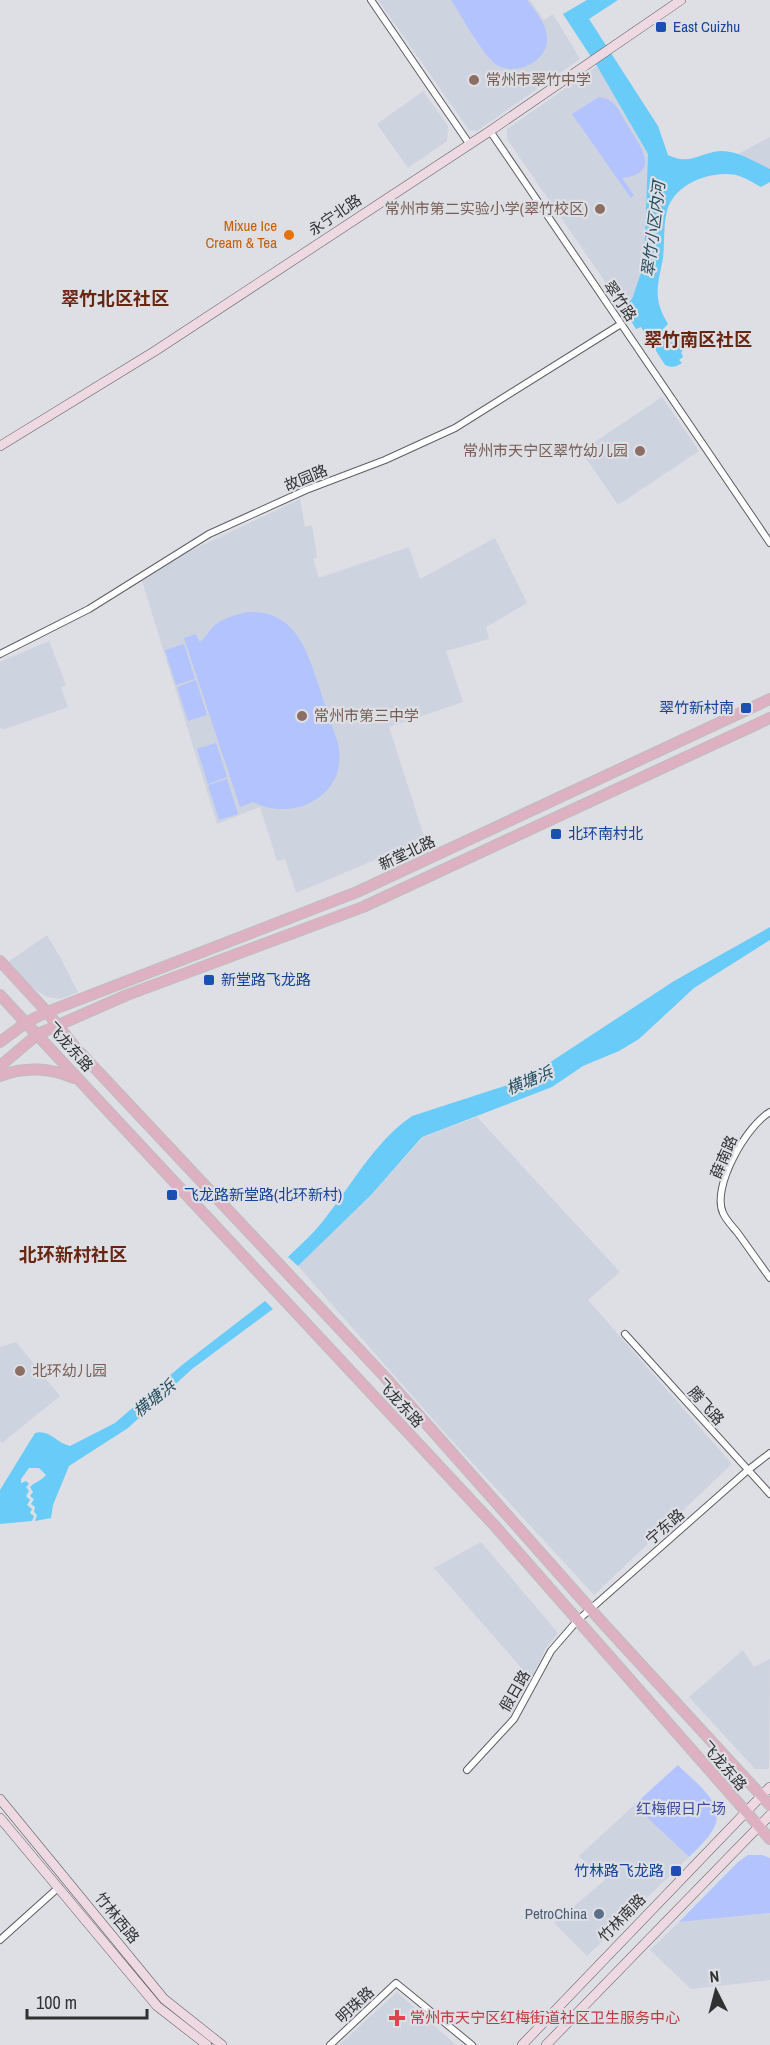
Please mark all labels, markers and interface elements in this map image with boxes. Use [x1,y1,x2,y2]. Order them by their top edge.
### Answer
place label: East Cuizhu [673,16,740,37]
marker: East Cuizhu [654,20,668,34]
place label: 常州市翠竹中学 [486,69,591,90]
marker: 常州市翠竹中学 [467,73,481,87]
water label: 翠竹小区内河 [636,177,670,278]
street label: 永宁北路 [304,189,365,240]
place label: 常州市第二实验小学(翠竹校区) [385,198,588,219]
marker: 常州市第二实验小学(翠竹校区) [593,202,607,216]
place label: Mixue Ice Cream & Tea [205,215,277,253]
marker: Mixue Ice Cream & Tea [282,228,296,242]
street label: 翠竹路 [599,276,642,325]
district label: 翠竹北区社区 [61,286,169,311]
district label: 翠竹南区社区 [644,327,752,352]
place label: 常州市天宁区翠竹幼儿园 [463,440,628,461]
marker: 常州市天宁区翠竹幼儿园 [633,444,647,458]
street label: 故园路 [281,459,331,496]
place label: 翠竹新村南 [659,697,734,718]
marker: 翠竹新村南 [739,701,753,715]
place label: 常州市第三中学 [314,705,419,726]
marker: 常州市第三中学 [295,709,309,723]
place label: 北环南村北 [568,823,643,844]
marker: 北环南村北 [549,827,563,841]
street label: 新堂北路 [375,830,438,875]
place label: 新堂路飞龙路 [221,969,311,990]
marker: 新堂路飞龙路 [202,973,216,987]
street label: 飞龙东路 [42,1017,98,1076]
water label: 横塘浜 [503,1060,557,1099]
street label: 薛南路 [705,1132,742,1182]
place label: 飞龙路新堂路(北环新村) [184,1184,342,1205]
marker: 飞龙路新堂路(北环新村) [165,1188,179,1202]
district label: 北环新村社区 [19,1242,127,1267]
place label: 北环幼儿园 [32,1360,107,1381]
marker: 北环幼儿园 [13,1364,27,1378]
water label: 横塘浜 [128,1373,181,1422]
street label: 飞龙东路 [372,1374,429,1432]
street label: 腾飞路 [684,1382,729,1429]
street label: 宁东路 [641,1504,689,1549]
street label: 假日路 [494,1666,535,1715]
street label: 飞龙东路 [697,1736,752,1795]
park label: 红梅假日广场 [636,1798,726,1819]
place label: 竹林路飞龙路 [574,1860,664,1881]
marker: 竹林路飞龙路 [669,1864,683,1878]
street label: 竹林西路 [90,1888,144,1948]
street label: 竹林南路 [593,1889,650,1947]
place label: PetroChina [525,1903,587,1924]
marker: PetroChina [592,1907,606,1921]
north arrow [686,1961,746,2021]
text: N [709,1965,720,1988]
scale bar [27,1982,147,2020]
street label: 明珠路 [331,1982,378,2028]
text: 100 m [36,1990,77,2015]
place label: 常州市天宁区红梅街道社区卫生服务中心 [410,2007,680,2028]
marker: 常州市天宁区红梅街道社区卫生服务中心 [388,2009,406,2027]

